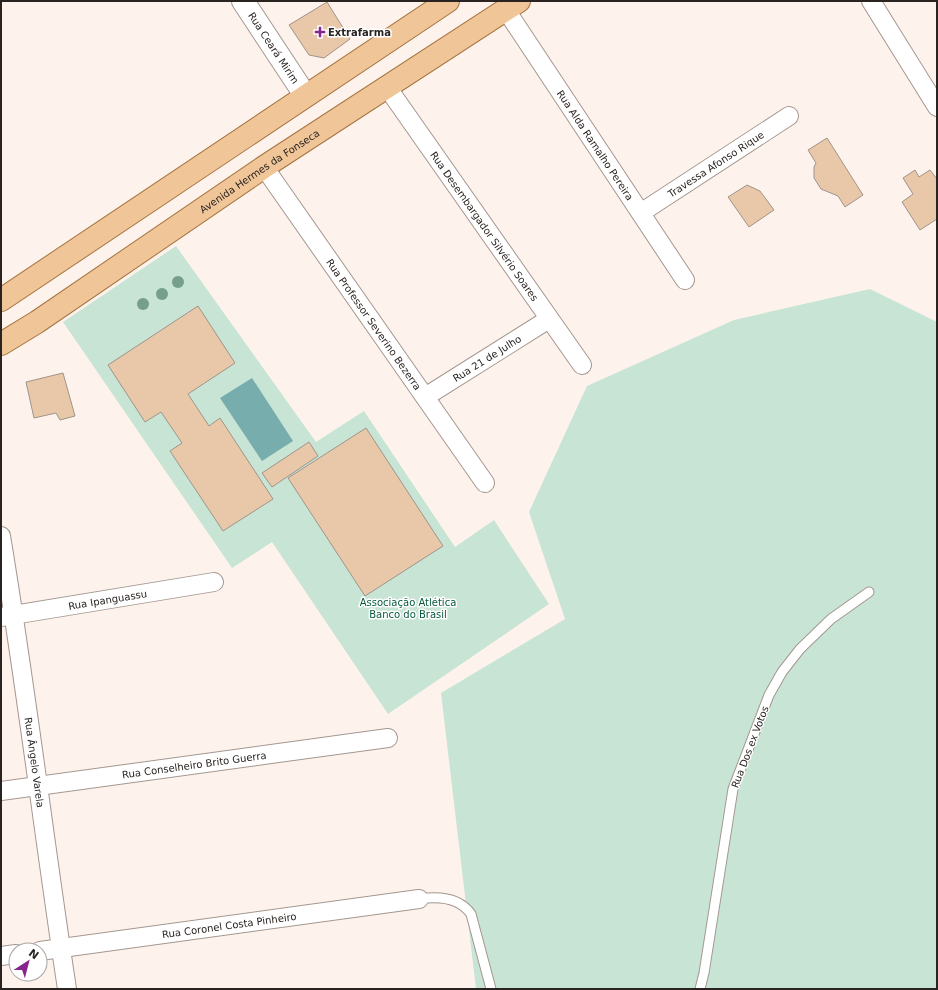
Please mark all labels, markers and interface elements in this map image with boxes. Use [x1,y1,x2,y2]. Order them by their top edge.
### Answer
street label: Rua Ceará Mirim [246,10,301,85]
marker: Extrafarma [315,27,325,37]
place label: Extrafarma [328,27,391,38]
street label: Rua Alda Ramalho Pereira [555,88,636,202]
street label: Avenida Hermes da Fonseca [197,127,321,215]
street label: Travessa Afonso Rique [665,129,766,200]
street label: Rua Desembargador Silvério Soares [428,149,541,303]
street label: Rua Professor Severino Bezerra [324,257,424,392]
street label: Rua 21 de Julho [451,333,523,384]
street label: Rua Ipanguassu [67,588,148,611]
park label: Associação Atlética Banco do Brasil [360,597,456,620]
street label: Rua Dos ex Votos [729,704,771,790]
street label: Rua Ângelo Varela [23,717,46,808]
street label: Rua Conselheiro Brito Guerra [121,749,267,780]
street label: Rua Coronel Costa Pinheiro [161,910,297,940]
north arrow [8,942,48,982]
text: N [26,946,41,962]

